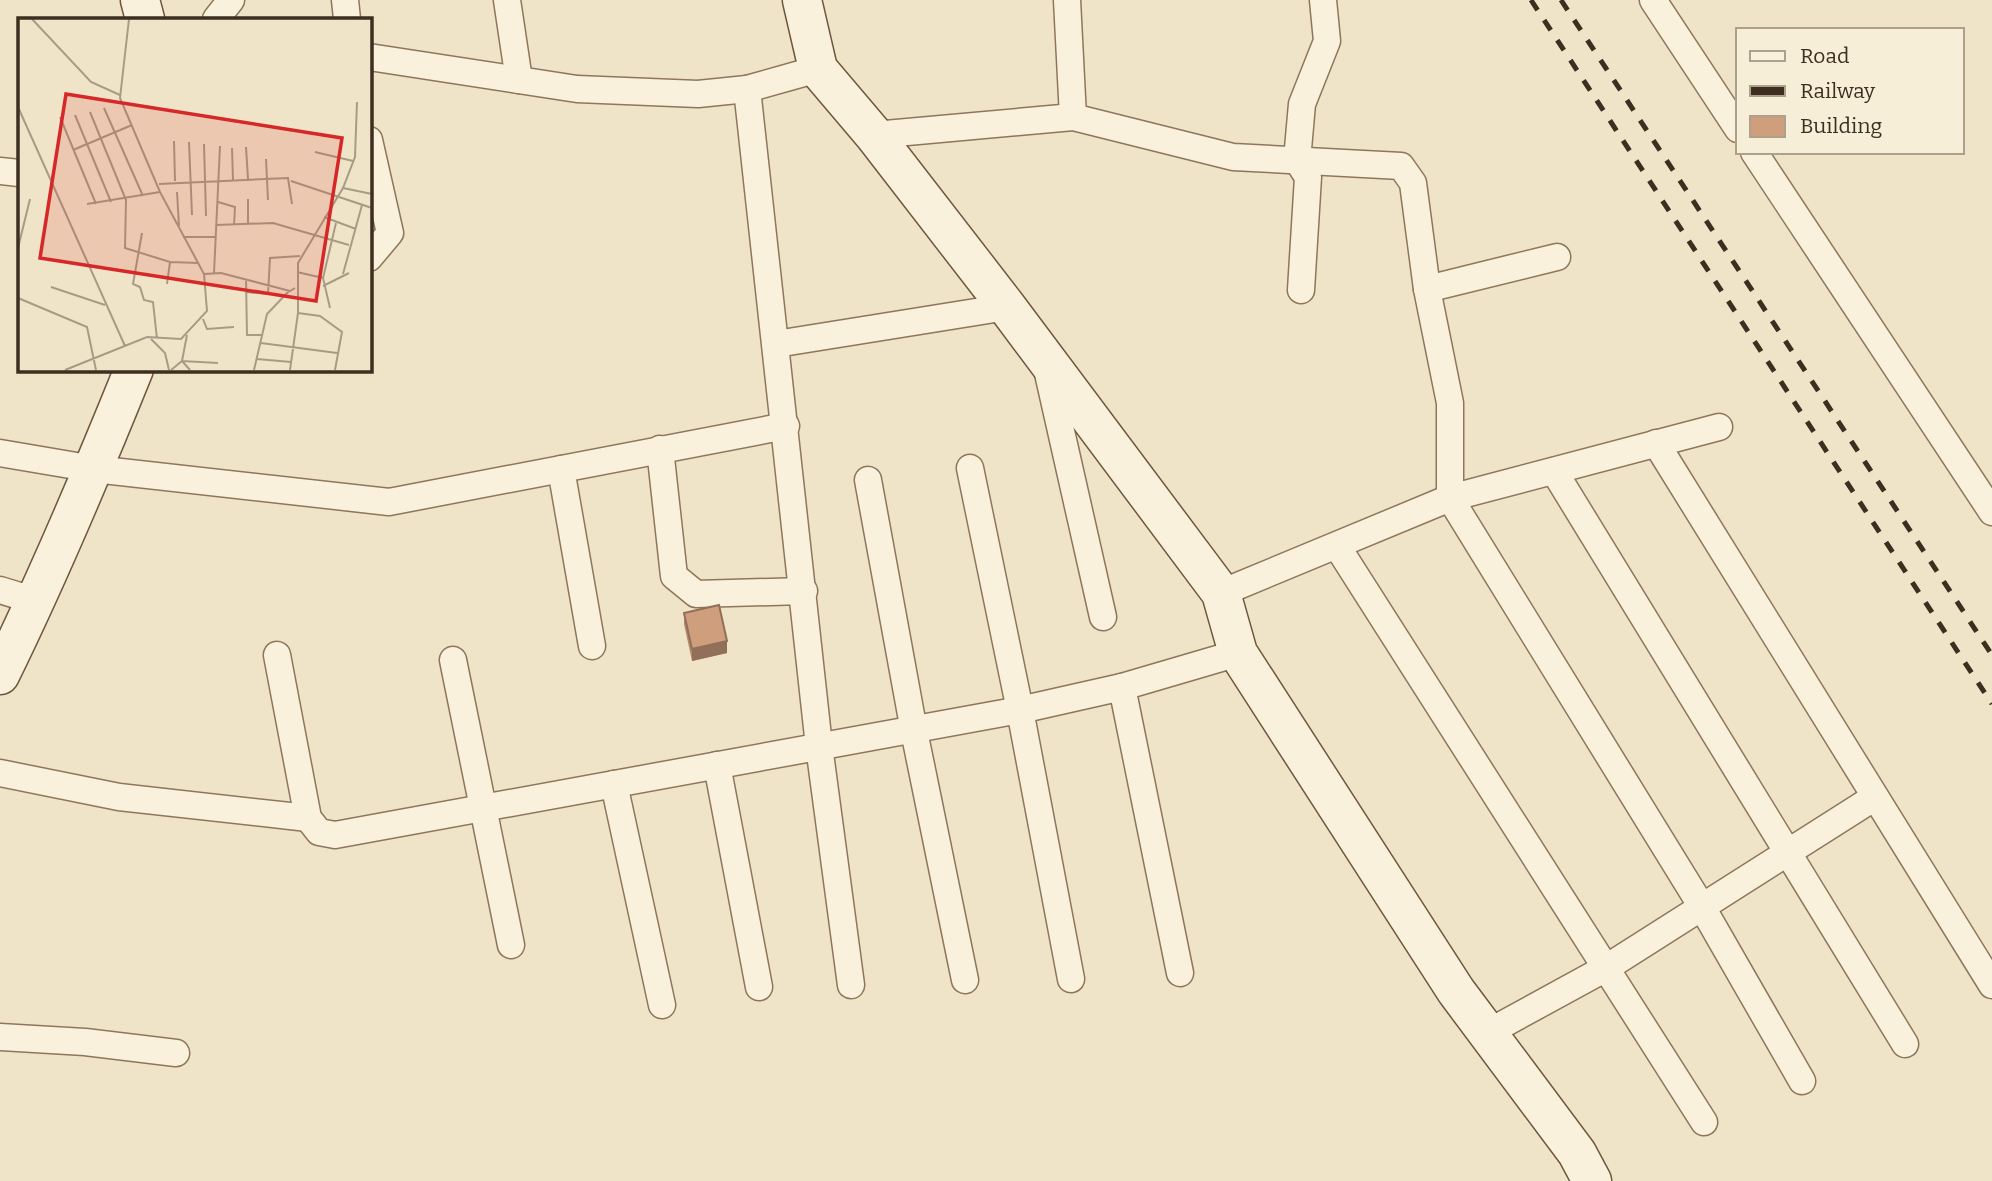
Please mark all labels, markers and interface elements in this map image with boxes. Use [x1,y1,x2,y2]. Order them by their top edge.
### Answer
inset map [18,18,371,371]
legend [1736,28,1964,154]
text: Road [1800,43,1849,69]
text: Railway [1800,78,1876,104]
text: Building [1800,113,1883,139]

